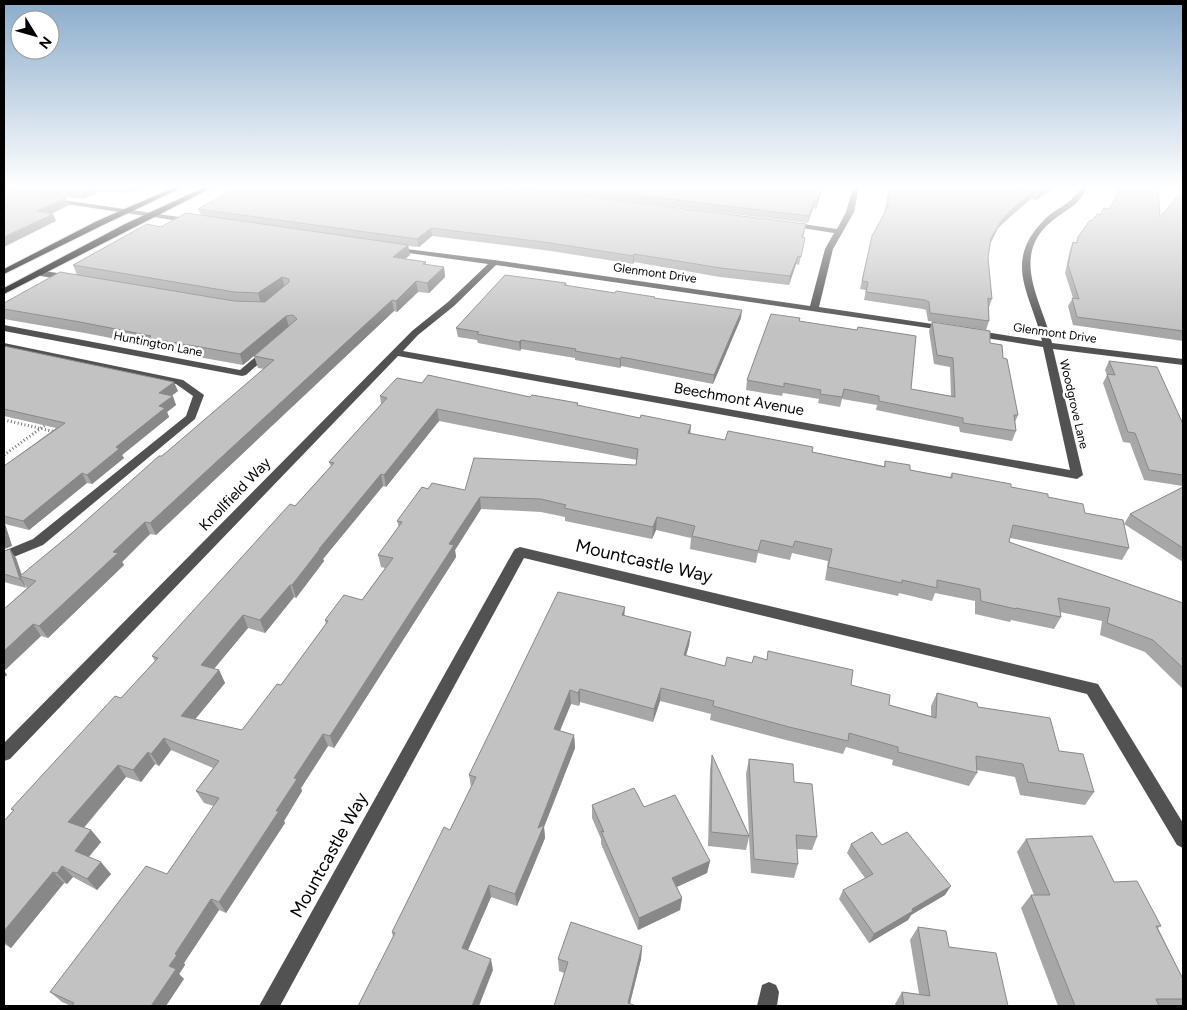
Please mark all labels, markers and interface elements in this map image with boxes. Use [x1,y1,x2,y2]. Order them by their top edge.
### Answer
north arrow [10,10,60,60]
text: N [35,33,55,52]
street label: Glenmont Drive [612,260,698,286]
street label: Glenmont Drive [1012,320,1098,346]
street label: Huntington Lane [112,329,204,360]
street label: Woodgrove Lane [1057,358,1091,450]
street label: Beechmont Avenue [672,379,806,419]
street label: Knollfield Way [196,454,275,534]
street label: Mountcastle Way [573,535,715,588]
street label: Mountcastle Way [285,788,373,922]

